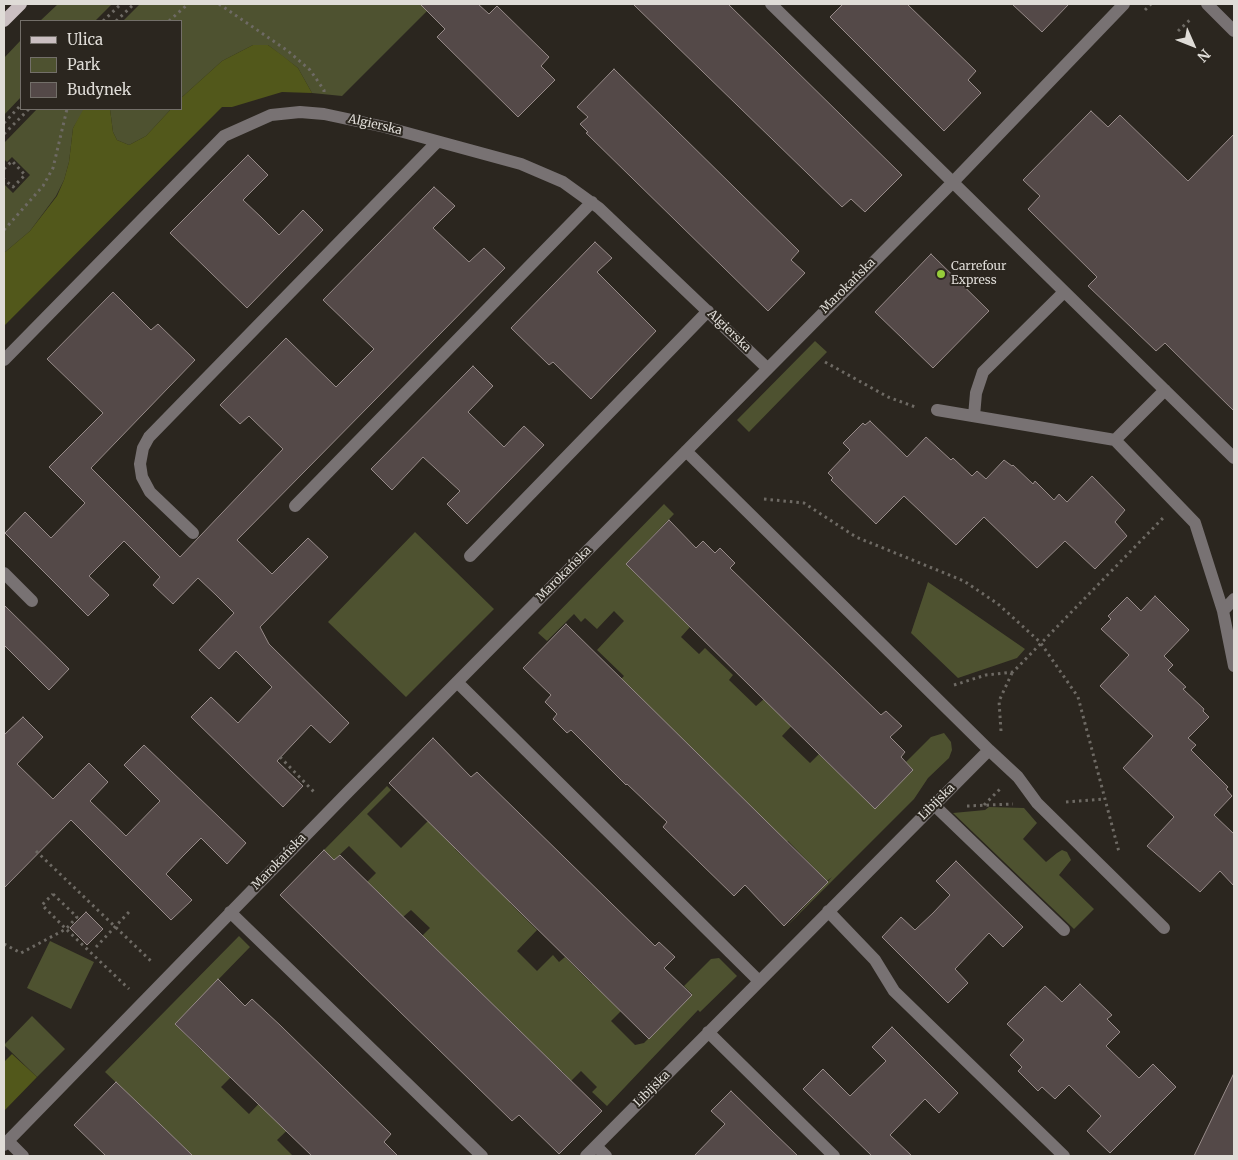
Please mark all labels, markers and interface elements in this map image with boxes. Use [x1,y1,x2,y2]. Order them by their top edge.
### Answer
legend [20,20,182,110]
north arrow [1168,20,1218,70]
text: Ulica [67,30,103,49]
text: N [1193,45,1214,66]
text: Park [67,55,100,74]
text: Budynek [67,80,131,99]
street label: Algierska [347,112,403,138]
street label: Marokańska [817,255,879,317]
place label: Carrefour Express [951,260,1006,288]
marker: Carrefour Express [935,268,947,280]
street label: Algierska [704,307,754,355]
street label: Marokańska [533,543,595,605]
street label: Libijska [916,781,958,823]
street label: Marokańska [249,831,309,893]
street label: Libijska [631,1068,673,1110]

